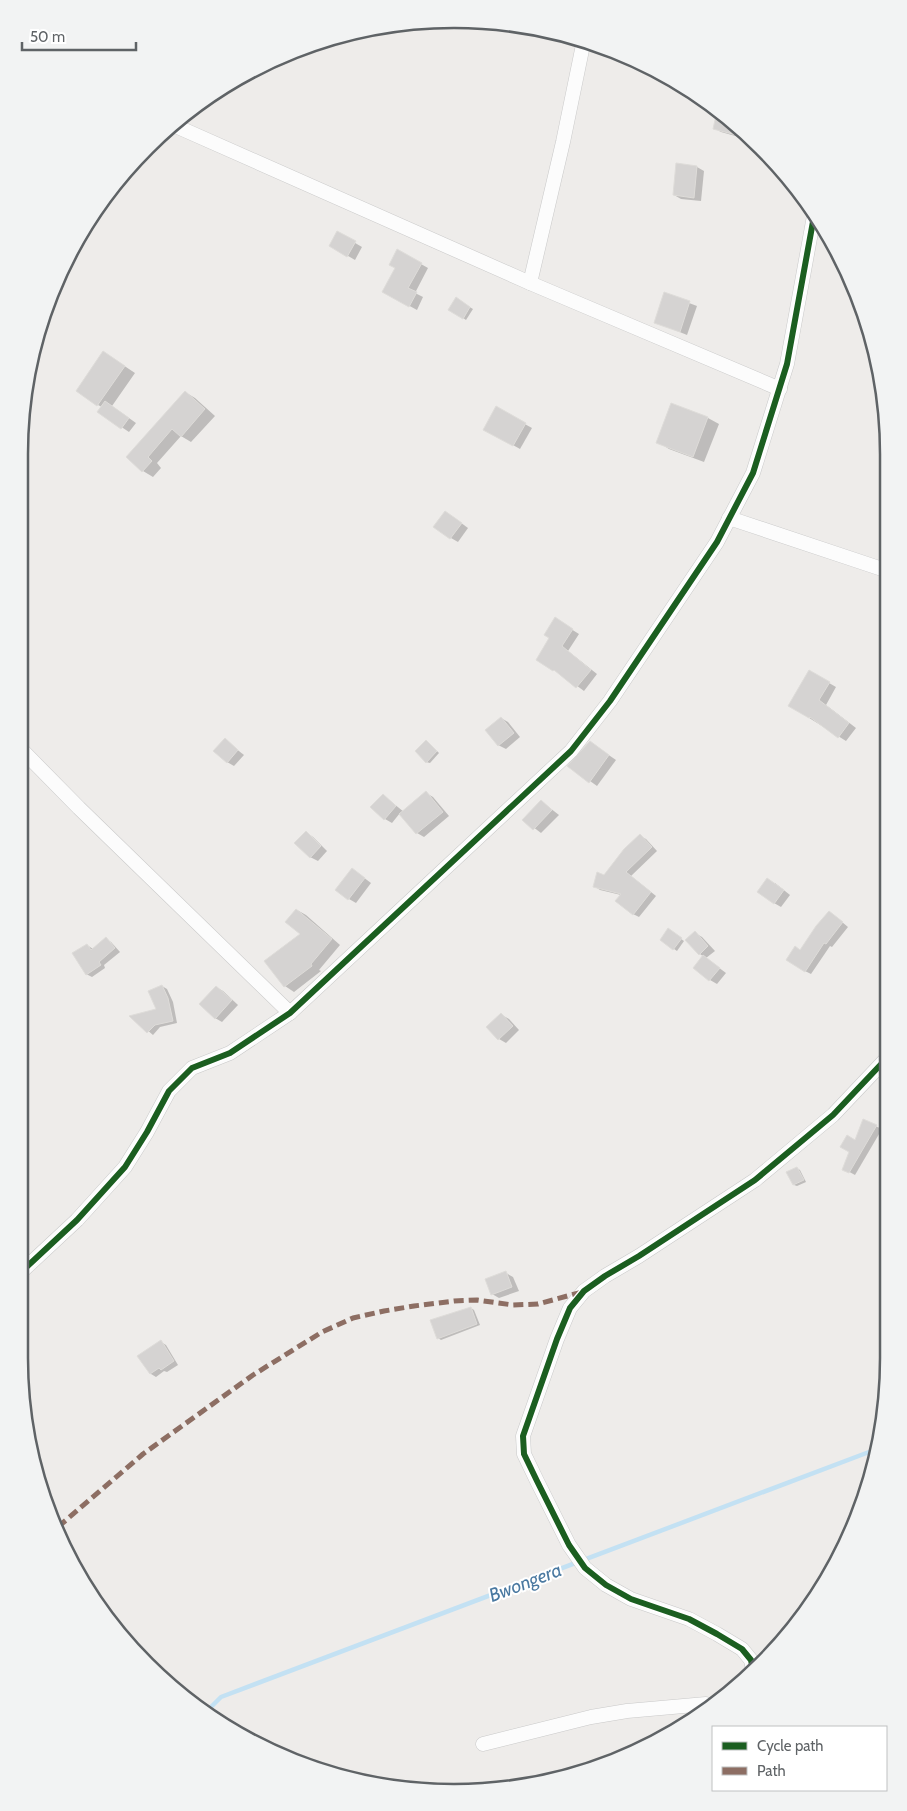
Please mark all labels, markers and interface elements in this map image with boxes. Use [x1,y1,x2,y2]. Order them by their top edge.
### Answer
scale bar [22,20,136,52]
text: 50 m [30,28,65,46]
water label: Bwongera [486,1558,565,1607]
legend [712,1726,887,1791]
text: Cycle path [757,1737,823,1755]
text: Path [757,1762,786,1780]

